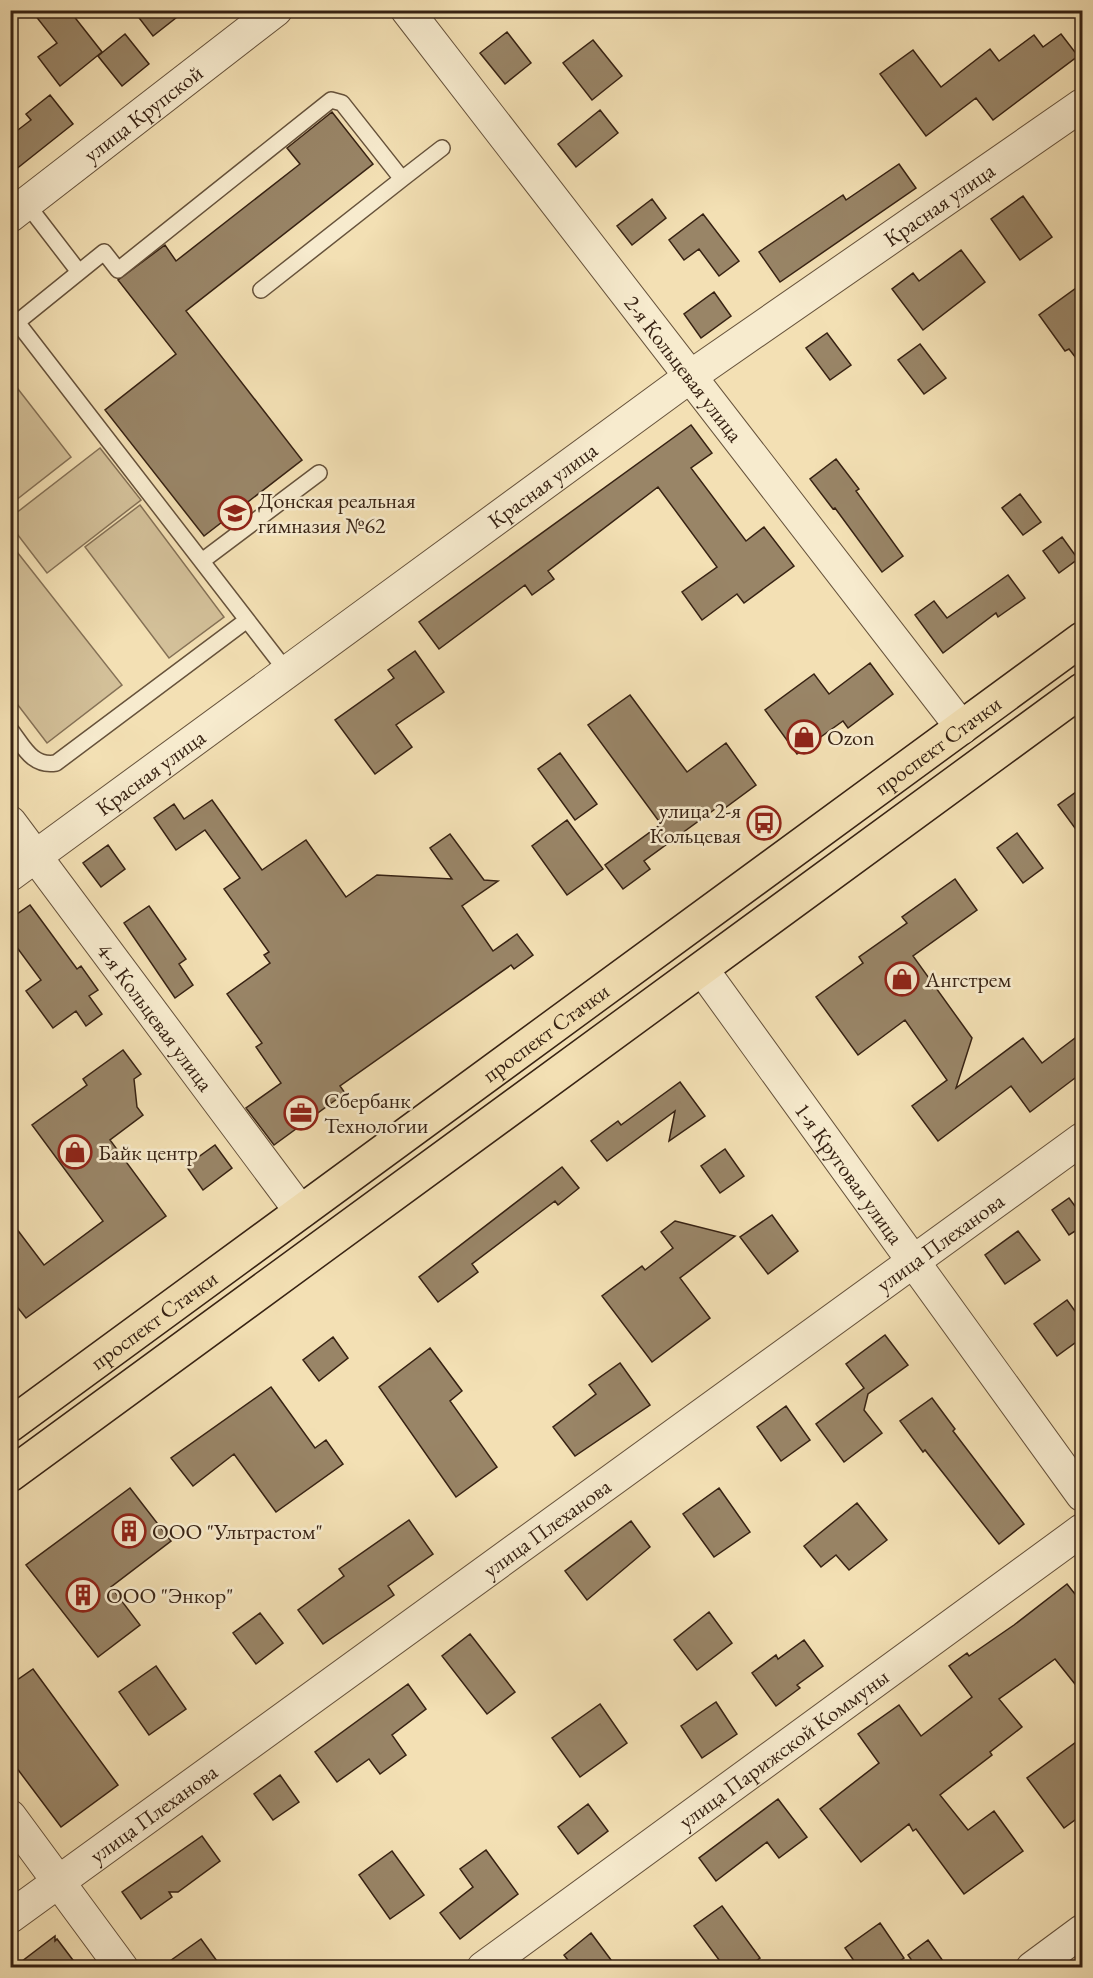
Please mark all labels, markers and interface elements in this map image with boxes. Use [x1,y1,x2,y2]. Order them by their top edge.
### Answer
street label: улица Крупской [78,58,209,169]
street label: Красная улица [878,156,1001,253]
street label: 2-я Кольцевая улица [618,289,750,448]
street label: Красная улица [482,435,603,535]
place label: Донская реальная гимназия №62 [258,486,416,540]
school or university icon: Донская реальная гимназия №62 [217,495,253,531]
street label: проспект Стачки [868,689,1007,802]
shop icon: Ozon [786,719,822,755]
street label: Красная улица [90,723,211,822]
place label: Ozon [827,723,875,752]
place label: улица 2-я Кольцевая [650,796,741,850]
bus stop icon: улица 2-я Кольцевая [746,805,782,841]
street label: 4-я Кольцевая улица [90,937,220,1097]
shop icon: Ангстрем [884,961,920,997]
place label: Ангстрем [924,965,1011,994]
street label: проспект Стачки [476,976,615,1089]
place label: Сбербанк Технологии [324,1086,429,1140]
office icon: Сбербанк Технологии [283,1095,319,1131]
street label: 1-я Круговая улица [788,1097,910,1250]
shop icon: Байк центр [57,1134,93,1170]
place label: Байк центр [98,1138,198,1167]
street label: улица Плеханова [870,1186,1010,1299]
street label: проспект Стачки [85,1264,223,1376]
street label: улица Плеханова [477,1472,617,1584]
building icon: ООО "Ультрастом" [111,1513,147,1549]
place label: ООО "Ультрастом" [152,1517,323,1546]
building icon: ООО "Энкор" [65,1577,101,1613]
place label: ООО "Энкор" [106,1581,233,1610]
street label: улица Парижской Коммуны [673,1662,894,1835]
street label: улица Плеханова [84,1757,223,1870]

